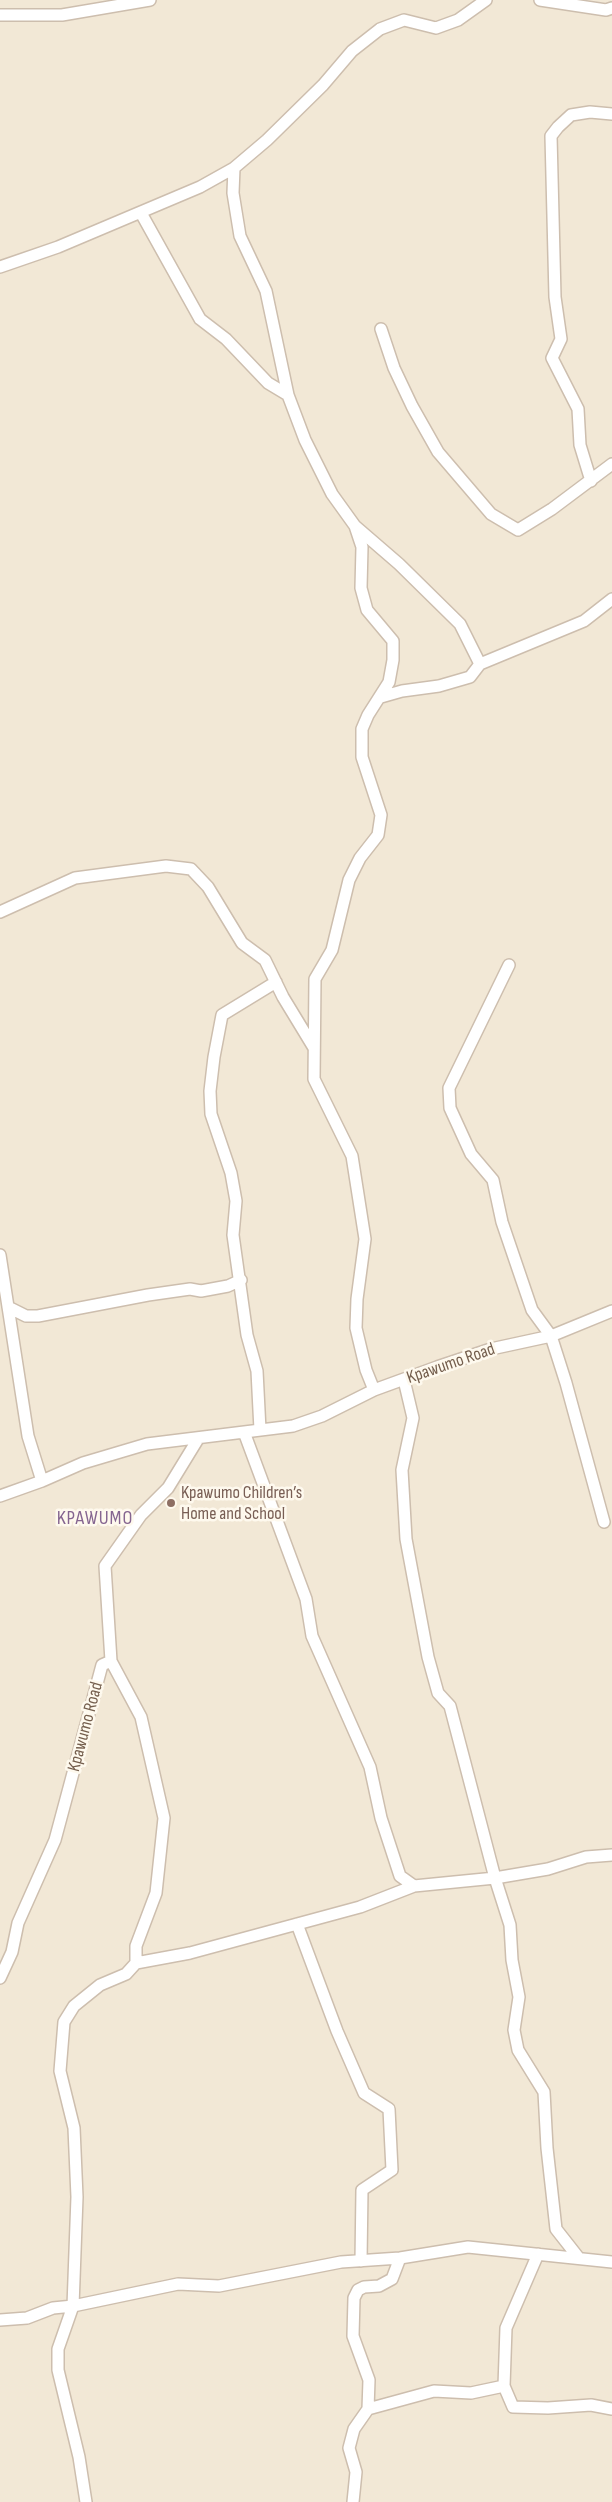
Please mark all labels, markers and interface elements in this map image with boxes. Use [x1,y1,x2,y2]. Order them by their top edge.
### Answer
street label: Kpawumo Road [404,1339,498,1389]
place label: Kpawumo Children’s Home and School [181,1482,302,1525]
marker: Kpawumo Children’s Home and School [165,1497,177,1509]
district label: KPAWUMO [56,1507,134,1531]
street label: Kpawumo Road [64,1680,108,1774]

